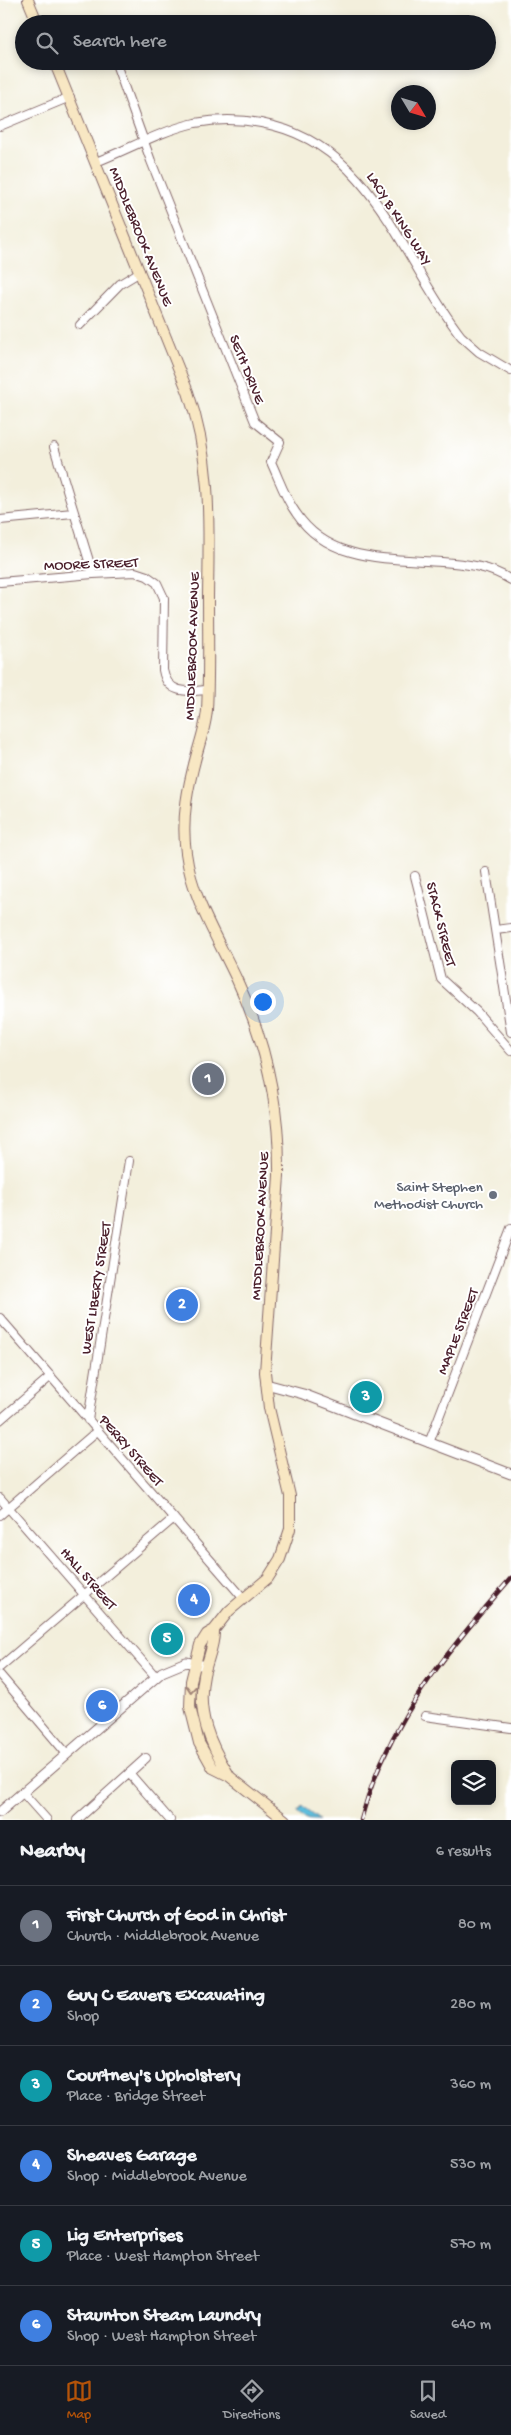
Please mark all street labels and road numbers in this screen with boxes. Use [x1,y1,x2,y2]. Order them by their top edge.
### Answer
street label: MIDDLEBROOK AVENUE [104,165,176,309]
street label: LACY B KING WAY [362,169,435,269]
street label: SETH DRIVE [224,332,268,408]
street label: MOORE STREET [44,554,140,576]
street label: MIDDLEBROOK AVENUE [181,571,205,720]
street label: STACK STREET [421,880,460,970]
street label: MIDDLEBROOK AVENUE [248,1151,274,1301]
street label: WEST LIBERTY STREET [78,1220,117,1356]
street label: MAPLE STREET [434,1285,484,1377]
street label: PERRY STREET [94,1411,167,1492]
street label: HALL STREET [55,1544,120,1615]

